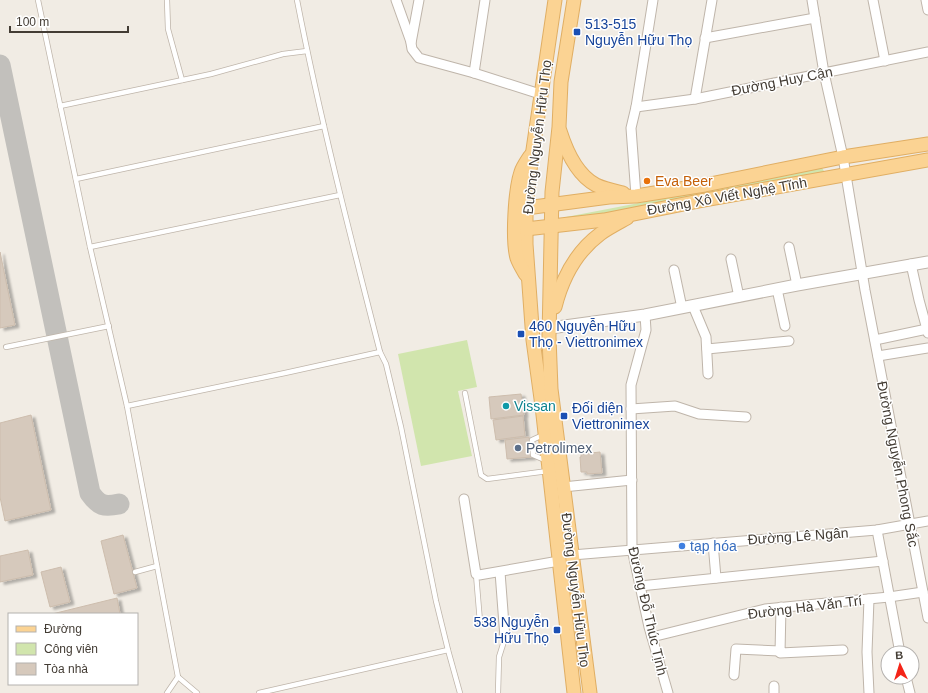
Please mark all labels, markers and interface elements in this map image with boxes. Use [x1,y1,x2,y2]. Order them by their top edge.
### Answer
scale bar [10,8,128,34]
text: 100 m [16,15,49,29]
place label: 513-515 Nguyễn Hữu Thọ [585,16,692,48]
marker: 513-515 Nguyễn Hữu Thọ [572,27,582,37]
street label: Đường Nguyễn Hữu Thọ [520,59,554,215]
street label: Đường Huy Cận [730,63,834,99]
place label: Eva Beer [655,173,713,189]
street label: Đường Xô Viết Nghệ Tĩnh [646,174,808,218]
marker: Eva Beer [642,176,652,186]
place label: 460 Nguyễn Hữu Thọ - Viettronimex [529,318,643,350]
marker: 460 Nguyễn Hữu Thọ - Viettronimex [516,329,526,339]
street label: Đường Nguyễn Phong Sắc [874,380,922,548]
place label: Vissan [514,398,556,414]
place label: Đối diện Viettronimex [572,400,650,432]
marker: Vissan [501,401,511,411]
marker: Đối diện Viettronimex [559,411,569,421]
place label: Petrolimex [526,440,592,456]
marker: Petrolimex [513,443,523,453]
street label: Đường Nguyễn Hữu Thọ [559,512,593,668]
street label: Đường Lê Ngân [747,524,849,548]
place label: tạp hóa [690,538,737,554]
marker: tạp hóa [677,541,687,551]
street label: Đường Đỗ Thúc Tịnh [625,545,671,677]
street label: Đường Hà Văn Trí [747,592,863,622]
legend [8,613,138,685]
place label: 538 Nguyễn Hữu Thọ [473,614,549,646]
text: Đường [44,622,82,636]
marker: 538 Nguyễn Hữu Thọ [552,625,562,635]
text: Công viên [44,642,98,656]
north arrow [880,645,920,685]
text: B [895,649,904,661]
text: Tòa nhà [44,662,88,676]

